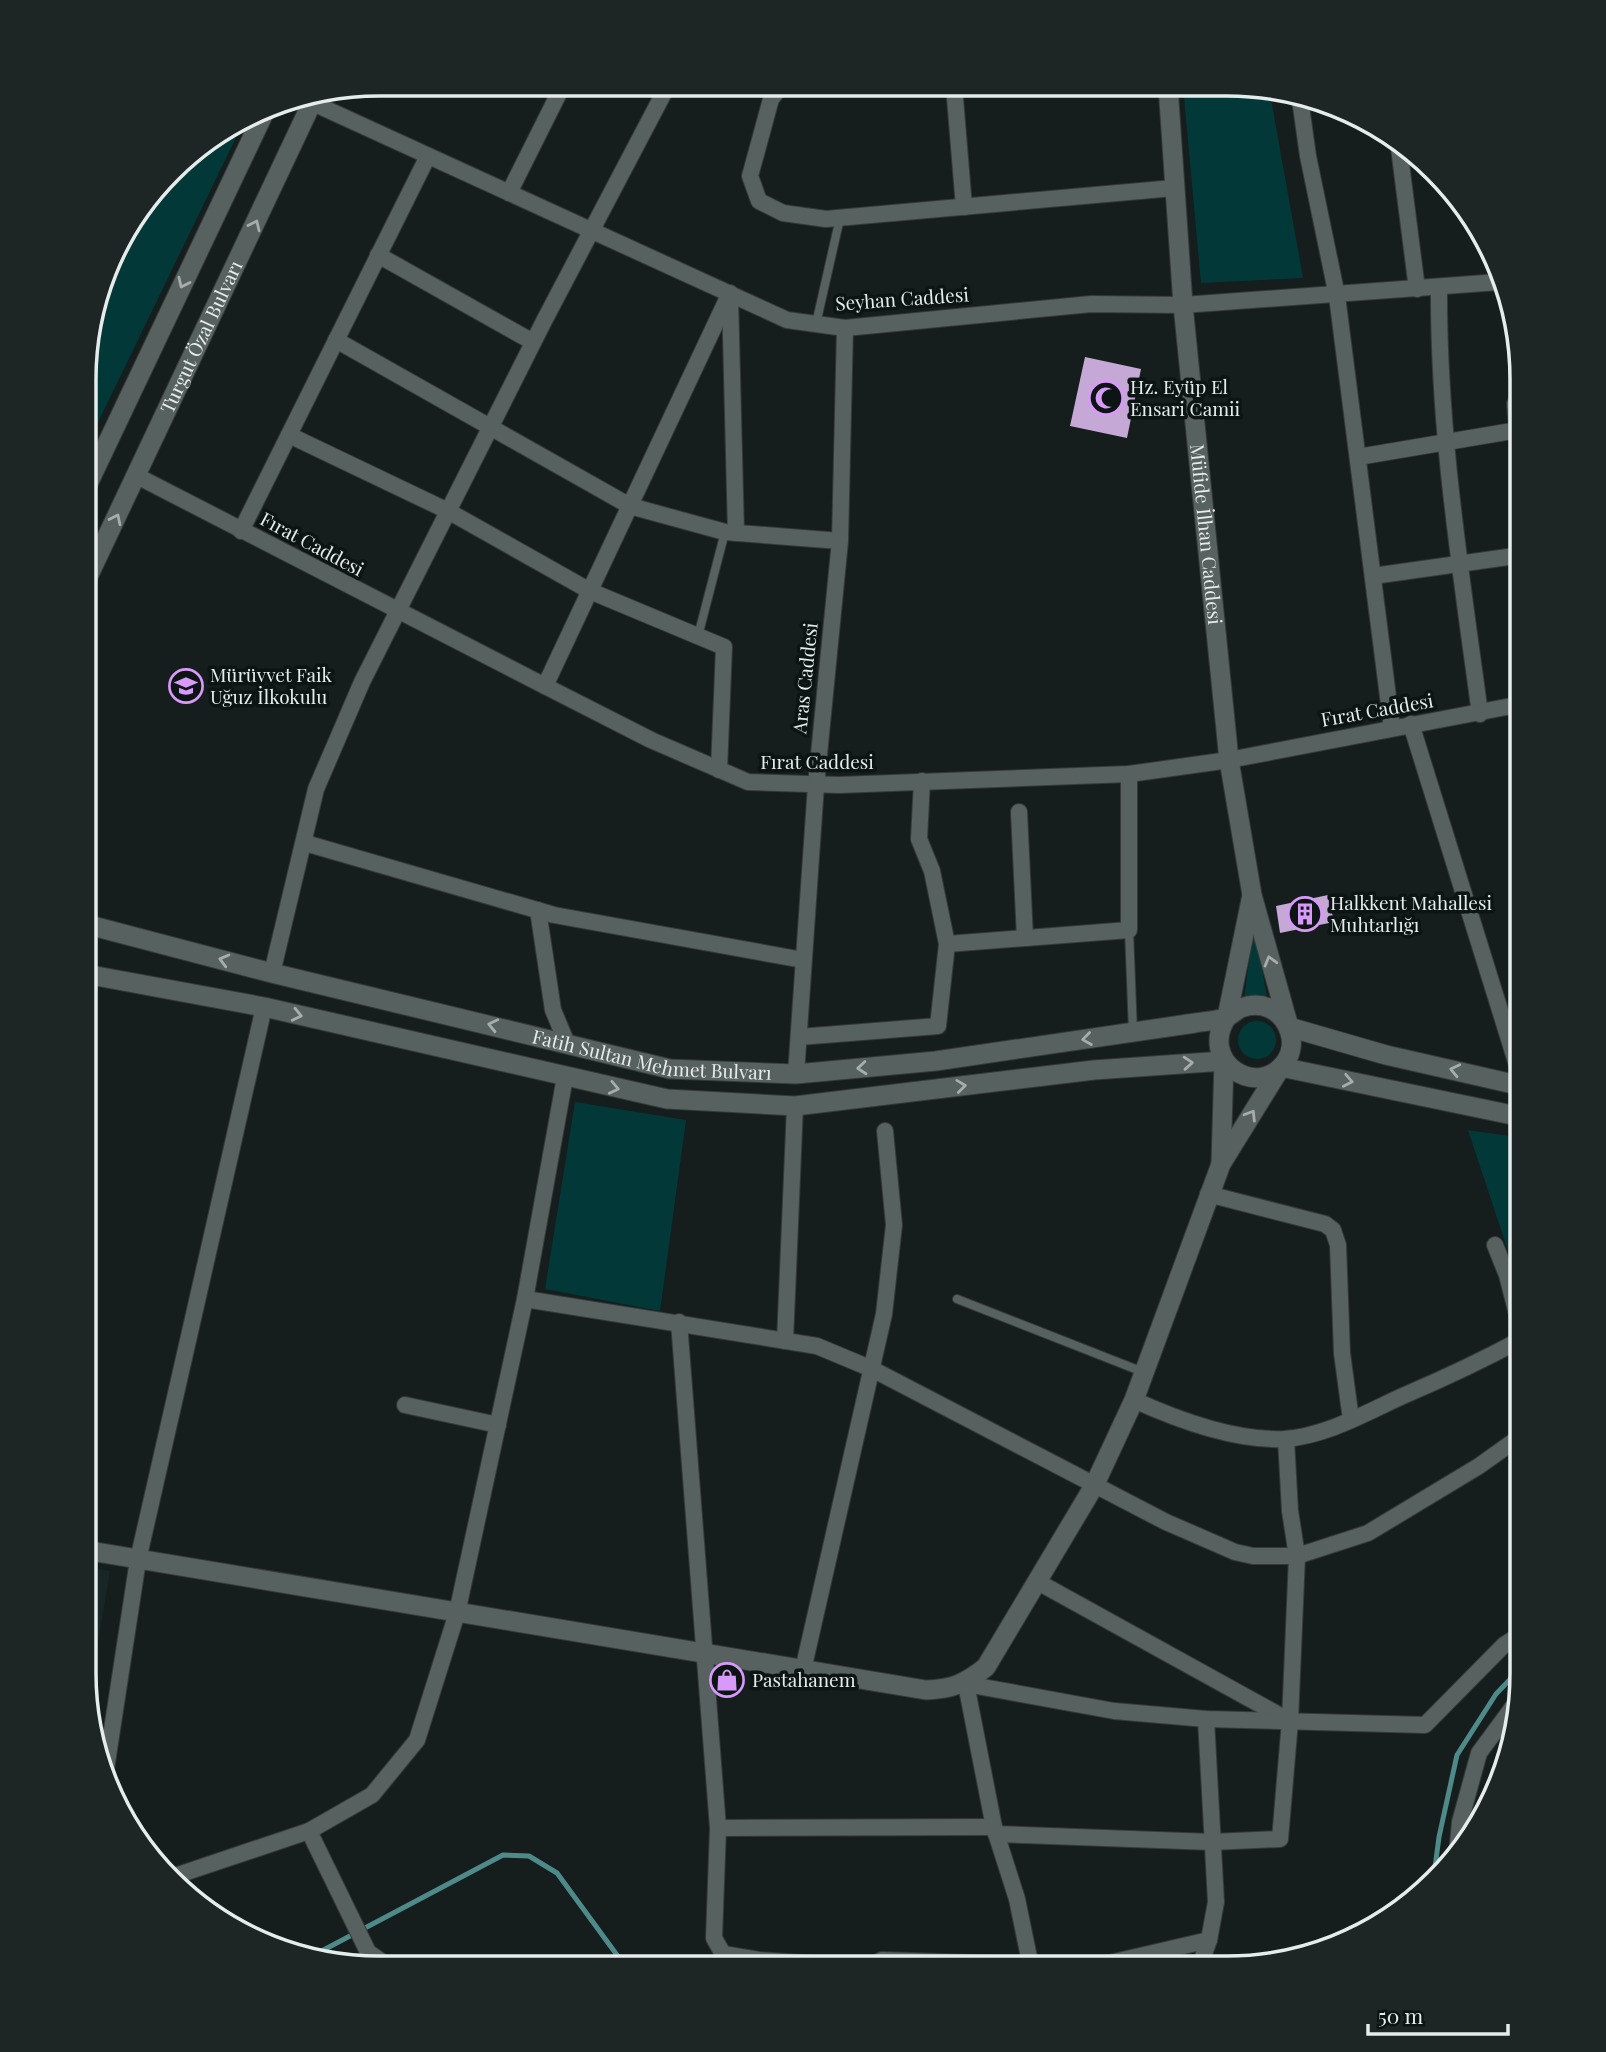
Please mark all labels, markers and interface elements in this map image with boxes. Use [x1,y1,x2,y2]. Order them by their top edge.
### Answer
one-way arrow [247,220,261,232]
street label: Turgut Özal Bulvarı [153,255,248,417]
one-way arrow [178,276,192,288]
street label: Seyhan Caddesi [834,280,970,316]
place label: Hz. Eyüp El Ensari Camii [1130,373,1241,421]
mosque icon: Hz. Eyüp El Ensari Camii [1087,379,1125,417]
street label: Müfide İlhan Caddesi [1185,443,1229,626]
street label: Fırat Caddesi [256,505,369,581]
one-way arrow [108,514,122,526]
street label: Aras Caddesi [785,621,823,736]
place label: Mürüvvet Faik Uğuz İlkokulu [210,661,333,709]
school or university icon: Mürüvvet Faik Uğuz İlkokulu [167,667,205,705]
street label: Fırat Caddesi [1319,686,1436,732]
street label: Fırat Caddesi [760,748,874,774]
place label: Halkkent Mahallesi Muhtarlığı [1330,889,1492,937]
building icon: Halkkent Mahallesi Muhtarlığı [1286,895,1324,933]
one-way arrow [218,954,230,969]
one-way arrow [1264,955,1279,967]
one-way arrow [291,1007,303,1021]
one-way arrow [487,1018,499,1033]
street label: Fatih Sultan Mehmet Bulvarı [530,1022,773,1085]
one-way arrow [1082,1031,1093,1046]
one-way arrow [1182,1056,1193,1071]
one-way arrow [856,1060,867,1075]
one-way arrow [1449,1064,1461,1079]
one-way arrow [1342,1072,1354,1087]
one-way arrow [955,1078,967,1093]
one-way arrow [608,1079,620,1094]
one-way arrow [1242,1110,1255,1123]
shop icon: Pastahanem [708,1661,746,1699]
place label: Pastahanem [752,1666,856,1692]
scale bar [1368,1993,1508,2037]
text: 50 m [1378,2001,1424,2029]

